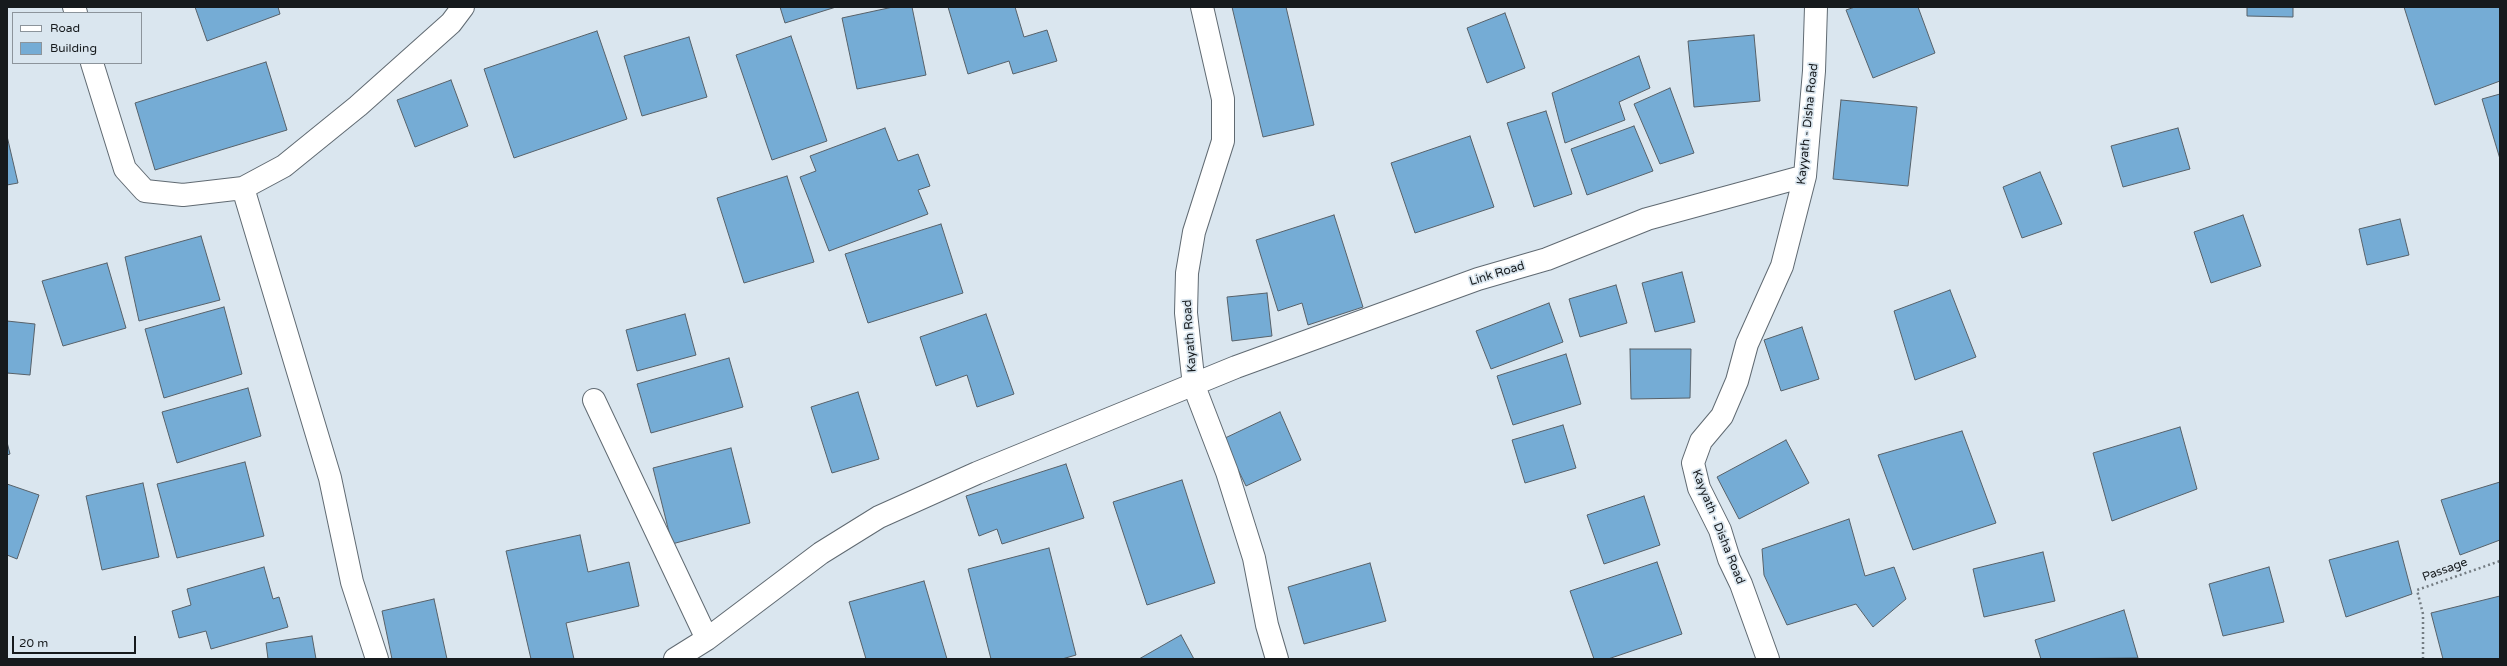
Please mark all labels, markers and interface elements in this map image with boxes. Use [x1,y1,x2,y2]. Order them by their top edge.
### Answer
legend [12,12,142,64]
text: Road [50,21,80,35]
text: Building [50,41,97,55]
street label: Kayyath - Disha Road [1794,63,1822,185]
street label: Link Road [1468,259,1526,289]
street label: Kayath Road [1180,299,1200,373]
street label: Kayyath - Disha Road [1688,468,1748,586]
street label: Passage [2420,555,2470,585]
scale bar [14,628,138,654]
text: 20 m [19,636,48,650]

